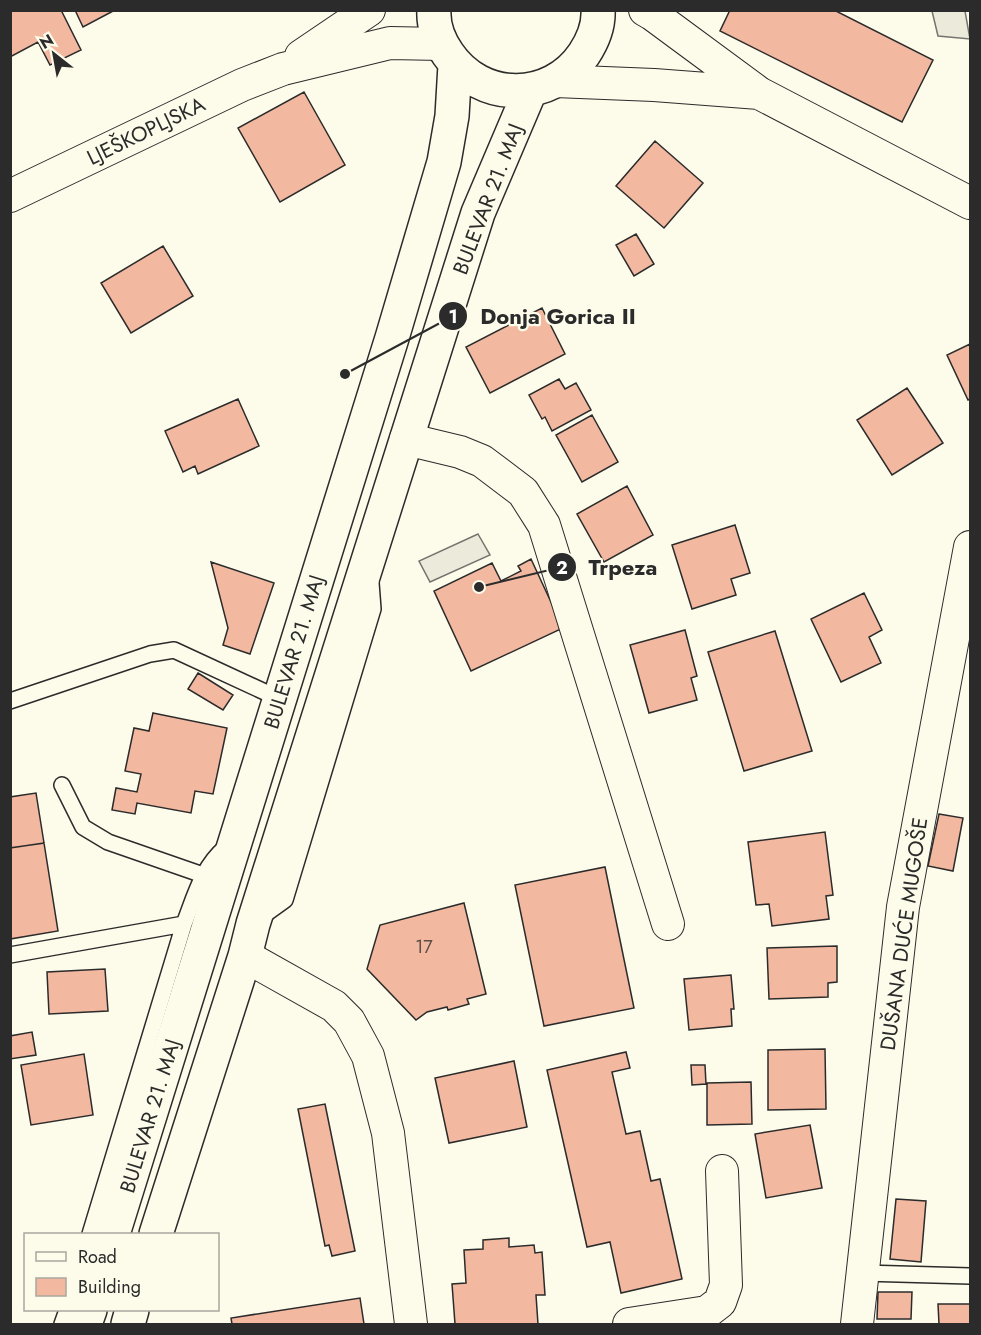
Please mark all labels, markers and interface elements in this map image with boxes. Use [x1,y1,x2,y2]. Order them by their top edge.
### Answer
north arrow [24,24,84,84]
text: N [35,28,58,55]
street label: LJEŠKOPLJSKA [82,89,210,173]
street label: BULEVAR 21. MAJ [445,119,531,279]
callout: Donja Gorica II [438,296,648,336]
text: Donja Gorica II [480,300,636,332]
text: 1 [448,304,458,330]
callout: Trpeza [547,547,669,587]
text: Trpeza [589,551,657,583]
text: 2 [556,555,568,581]
street label: BULEVAR 21. MAJ [256,571,332,733]
street label: DUŠANA DUĆE MUGOŠE [873,816,935,1052]
house number: 17 [415,934,433,960]
street label: BULEVAR 21. MAJ [112,1035,188,1197]
legend [24,1233,219,1311]
text: Road [78,1244,117,1270]
text: Building [78,1274,141,1300]

